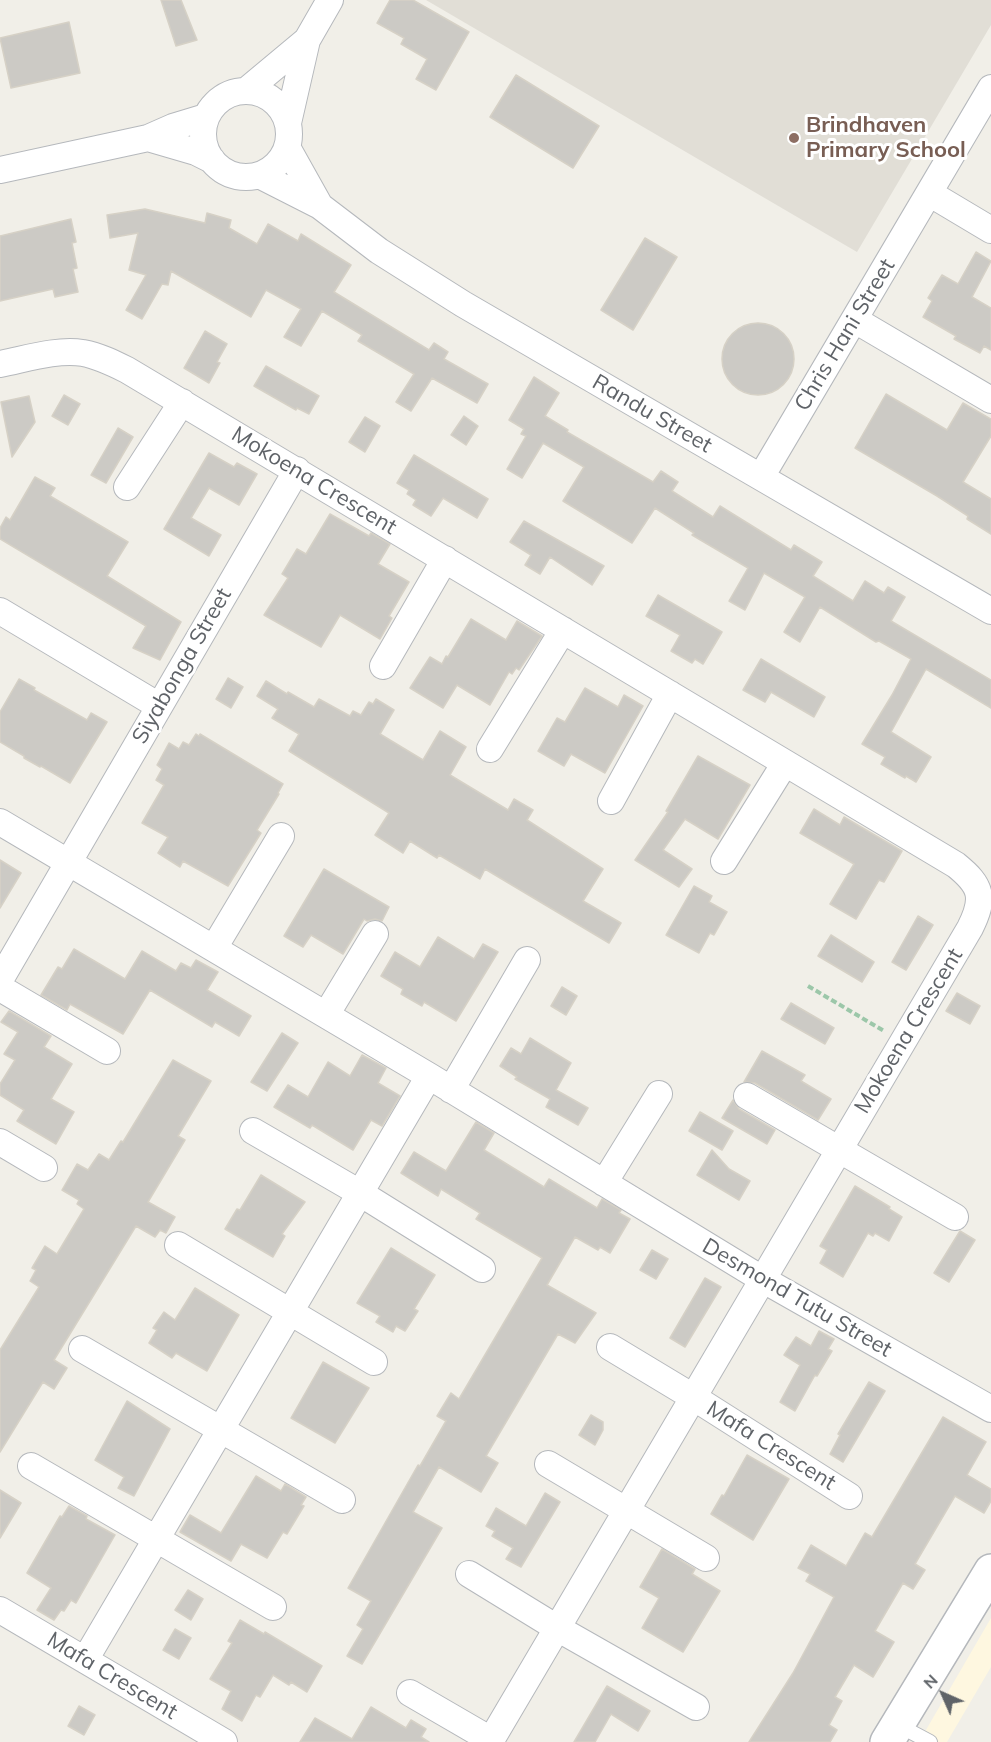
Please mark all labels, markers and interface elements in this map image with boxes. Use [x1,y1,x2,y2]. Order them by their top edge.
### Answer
place label: Brindhaven Primary School [806,112,966,164]
marker: Brindhaven Primary School [787,131,801,145]
street label: Chris Hani Street [789,254,901,416]
street label: Randu Street [587,369,717,459]
street label: Mokoena Crescent [227,421,401,541]
street label: Siyabonga Street [127,583,237,749]
street label: Mokoena Crescent [849,944,969,1118]
street label: Desmond Tutu Street [698,1233,896,1363]
street label: Mafa Crescent [702,1396,840,1496]
street label: Mafa Crescent [42,1627,182,1725]
north arrow [913,1664,973,1724]
text: N [919,1670,942,1693]

